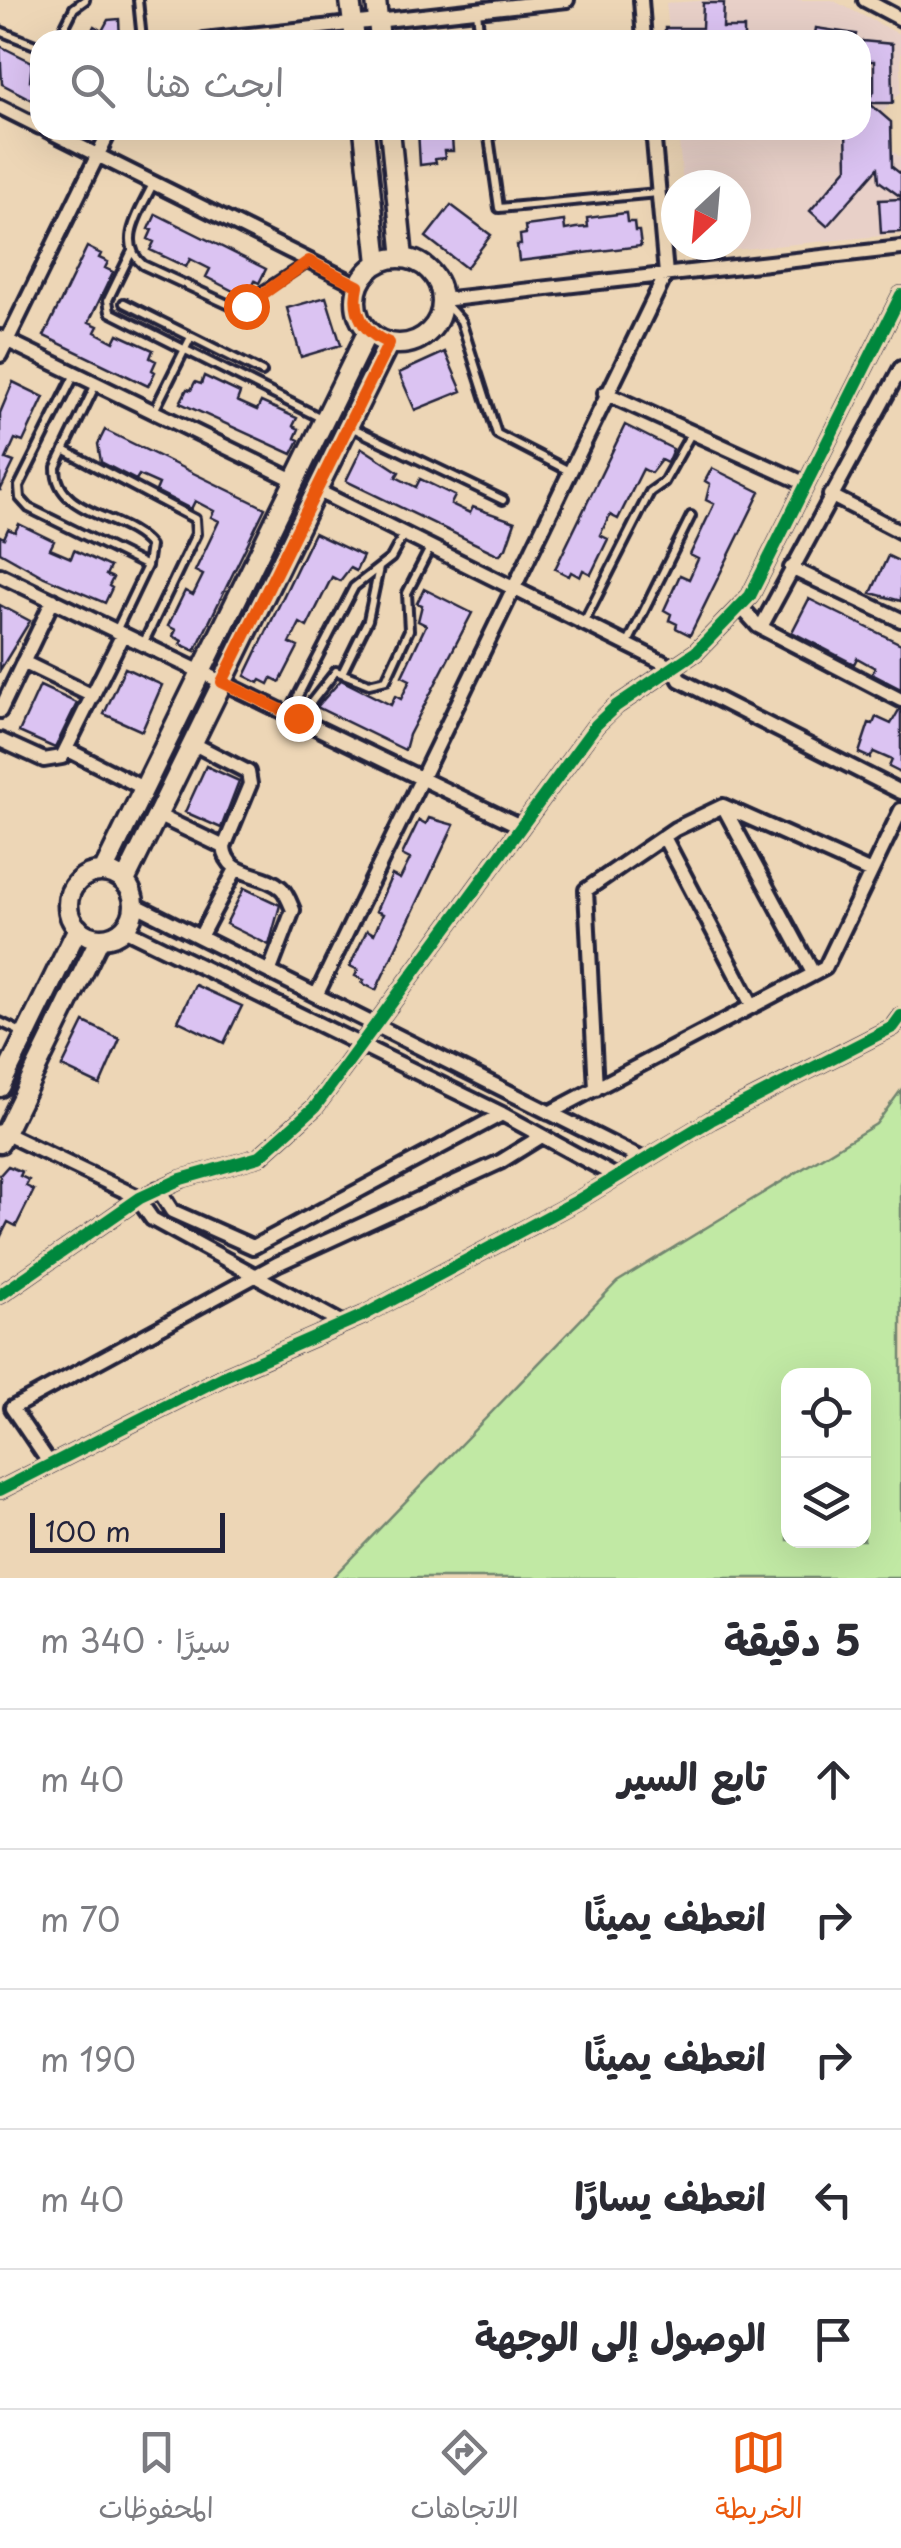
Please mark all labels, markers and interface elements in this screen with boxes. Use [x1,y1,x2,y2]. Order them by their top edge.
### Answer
search box [30,30,871,140]
text: ابحث هنا [145,53,284,110]
icon: search [65,58,120,113]
north arrow [661,170,751,260]
route start [224,284,270,330]
route end [276,696,322,742]
map controls [781,1368,871,1548]
button: locate [781,1368,871,1458]
button: layers [781,1458,871,1548]
scale bar [30,1508,225,1552]
text: 100 m [45,1509,131,1552]
text: 5 دقيقة [724,1607,861,1670]
text: سيرًا · 340 m [40,1616,231,1664]
text: تابع السير [618,1747,766,1804]
icon: ahead [806,1752,861,1807]
text: 40 m [40,1755,124,1803]
text: انعطف يمينًا [584,1887,766,1944]
icon: right [806,1892,861,1947]
text: 70 m [40,1895,120,1943]
text: انعطف يمينًا [584,2027,766,2084]
icon: right [806,2032,861,2087]
text: 190 m [40,2035,136,2083]
text: انعطف يسارًا [574,2167,766,2224]
icon: left [806,2172,861,2227]
text: 40 m [40,2175,124,2223]
text: الوصول إلى الوجهة [474,2307,766,2364]
icon: arrive [806,2312,861,2367]
tab: المحفوظات [98,2425,214,2533]
tab: الاتجاهات [410,2425,519,2533]
tab: الخريطة [715,2425,803,2533]

